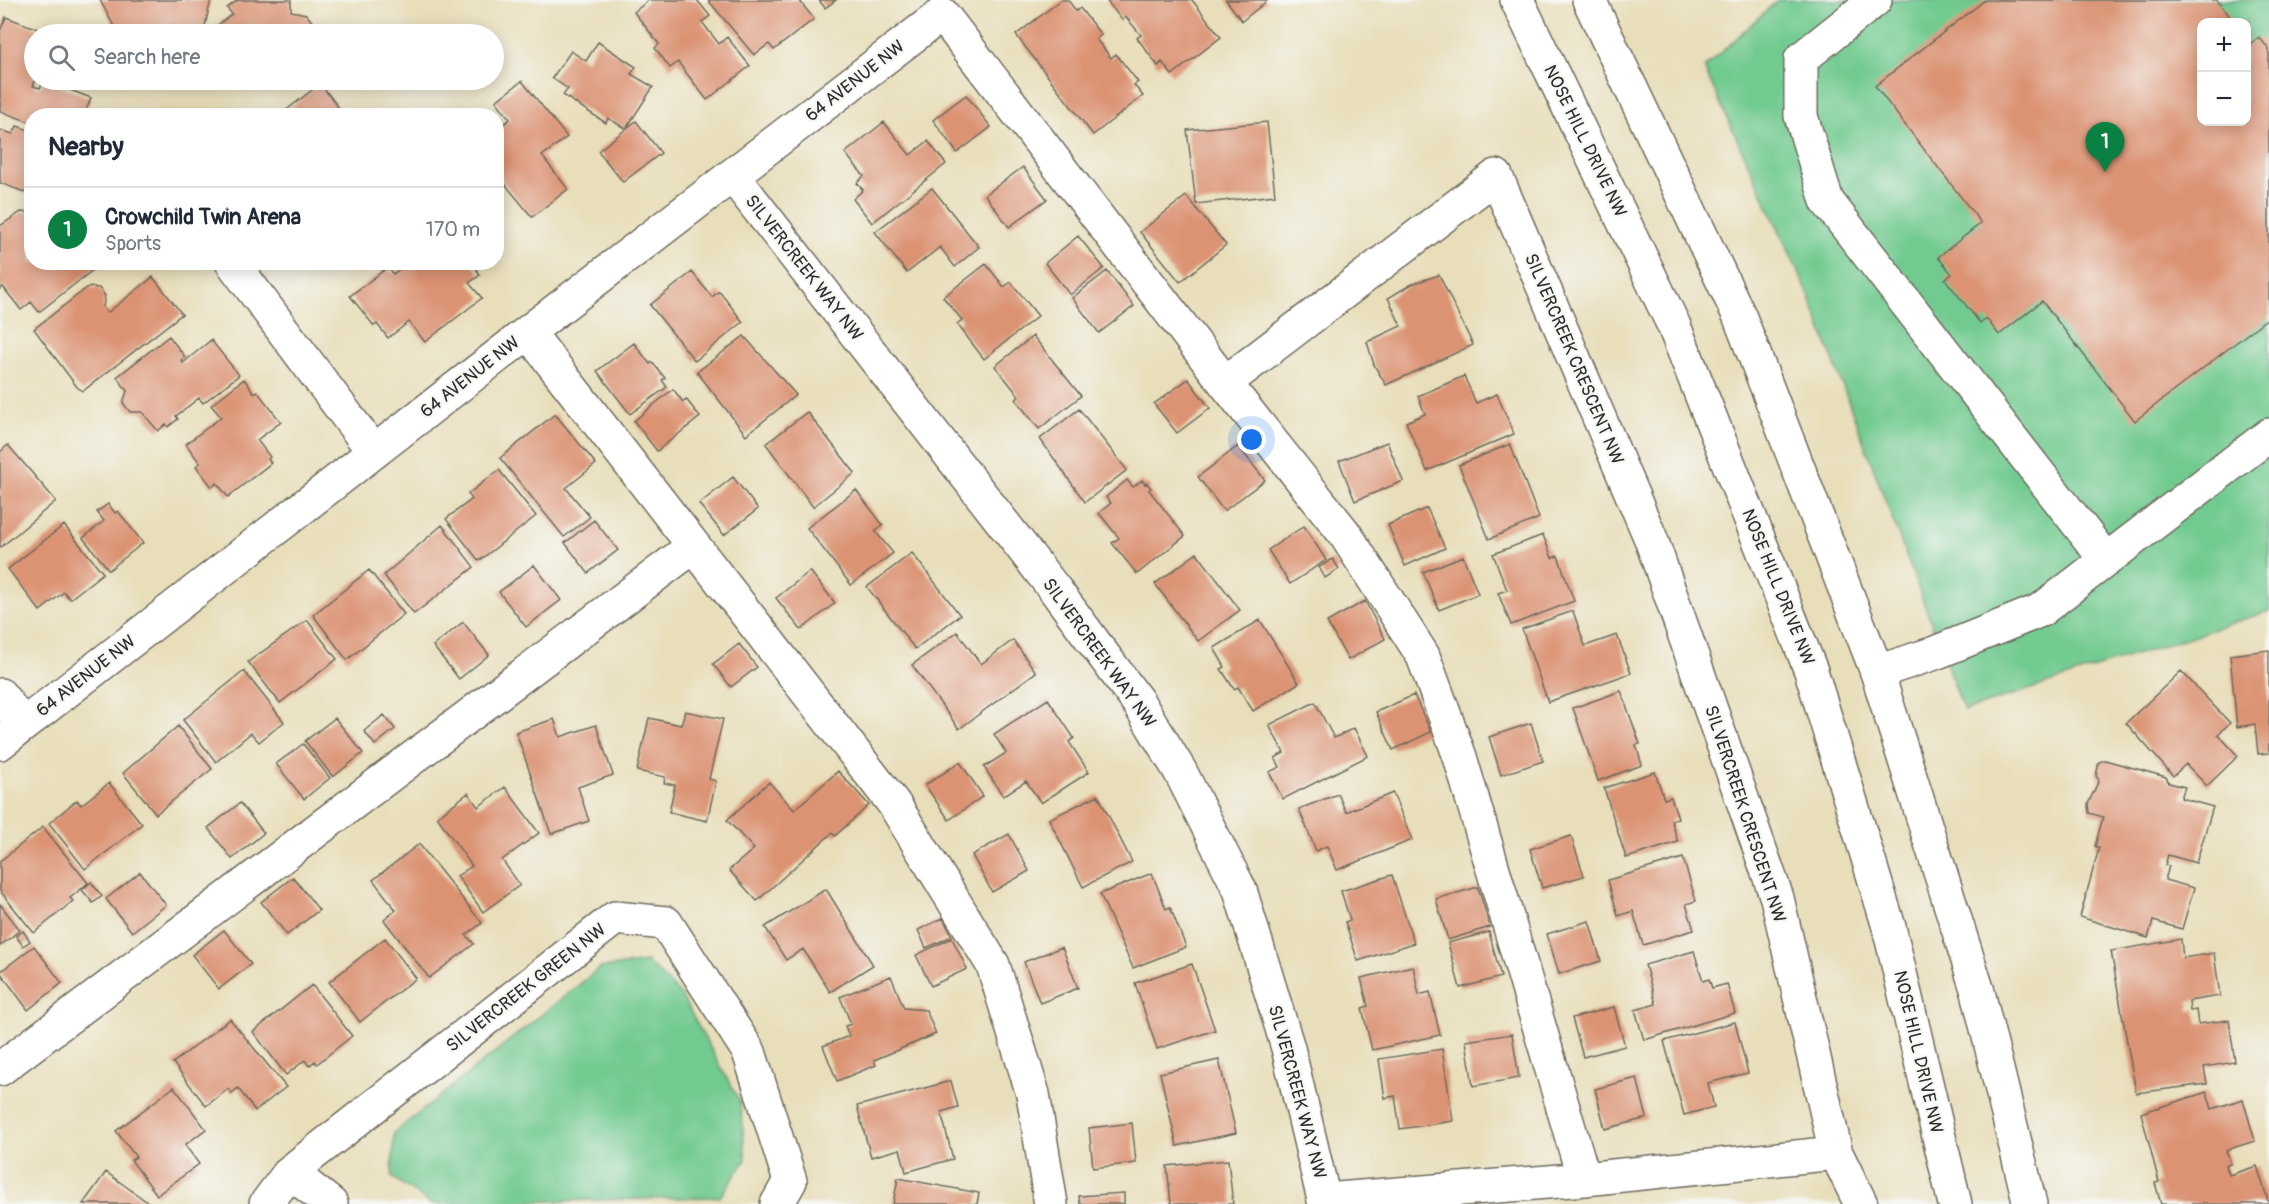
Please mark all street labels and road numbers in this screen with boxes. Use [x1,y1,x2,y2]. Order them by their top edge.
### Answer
street label: 64 AVENUE NW [801,35,909,127]
street label: NOSE HILL DRIVE NW [1538,61,1632,221]
street label: SILVERCREEK WAY NW [740,190,868,346]
street label: SILVERCREEK CRESCENT NW [1519,250,1629,468]
street label: 64 AVENUE NW [416,331,524,423]
street label: NOSE HILL DRIVE NW [1736,506,1820,668]
street label: SILVERCREEK WAY NW [1037,574,1161,732]
street label: 64 AVENUE NW [32,630,140,722]
street label: SILVERCREEK CRESCENT NW [1699,702,1791,926]
street label: SILVERCREEK GREEN NW [442,918,610,1058]
street label: NOSE HILL DRIVE NW [1888,968,1948,1136]
street label: SILVERCREEK WAY NW [1263,1002,1331,1182]

